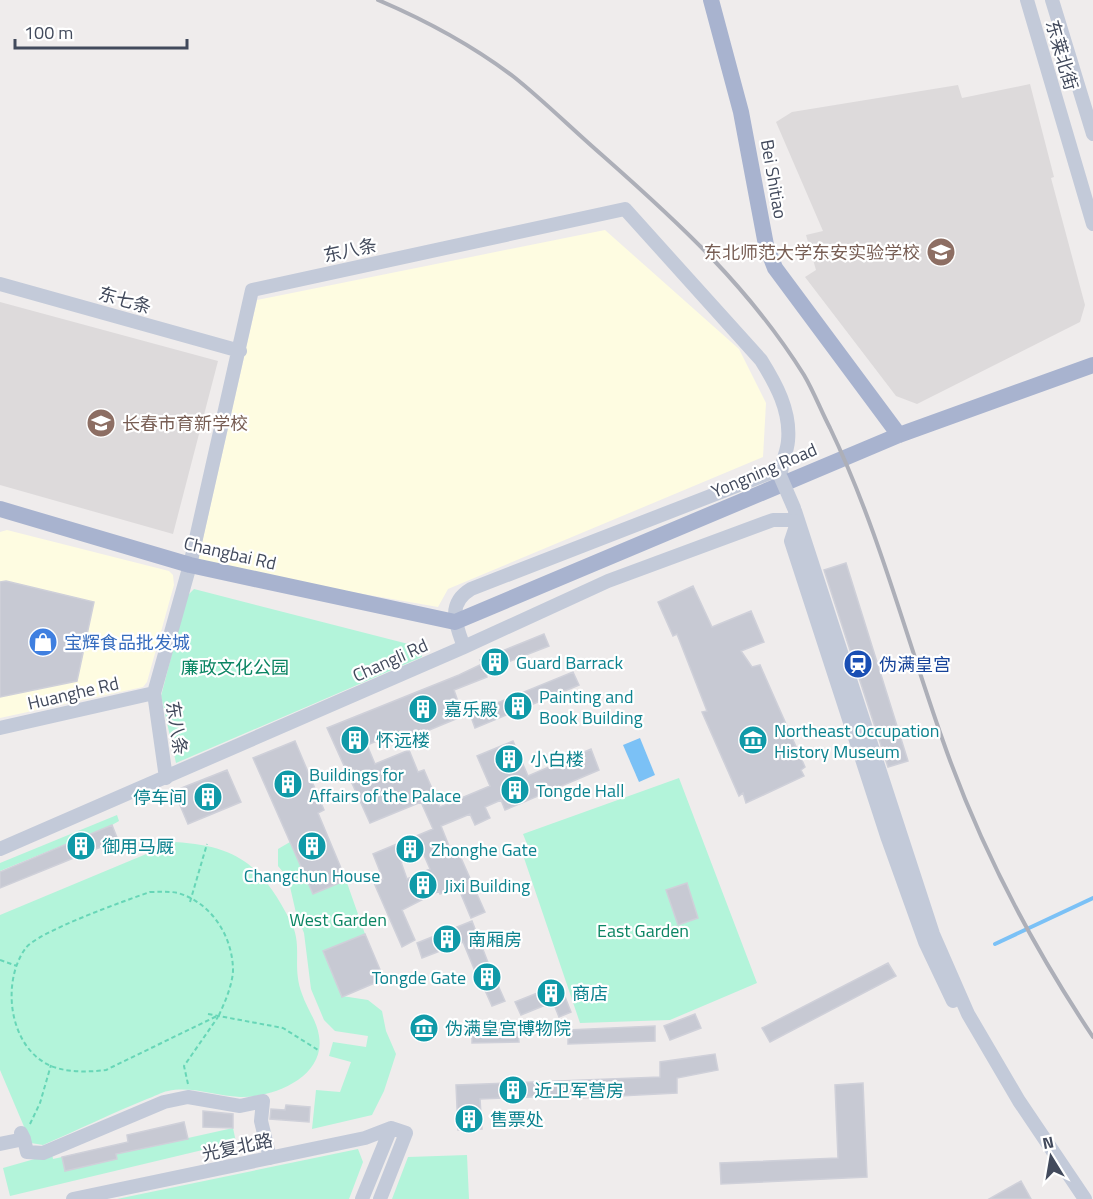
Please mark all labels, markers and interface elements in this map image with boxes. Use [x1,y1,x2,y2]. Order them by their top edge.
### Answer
scale bar [15,12,188,50]
street label: 东莱北街 [1039,17,1085,93]
text: 100 m [24,19,73,46]
street label: Bei Shitiao [754,137,794,221]
street label: 东八条 [321,231,379,269]
school or university icon: 东北师范大学东安实验学校 [925,236,957,268]
place label: 东北师范大学东安实验学校 [704,239,920,266]
street label: 东七条 [95,280,155,320]
school or university icon: 长春市育新学校 [85,407,117,439]
place label: 长春市育新学校 [122,410,248,437]
street label: Yongning Road [707,436,821,504]
street label: Changbai Rd [181,529,279,577]
shop icon: 宝辉食品批发城 [27,626,59,658]
place label: 宝辉食品批发城 [64,629,190,656]
street label: Changli Rd [348,631,432,689]
building icon: Guard Barrack [479,646,511,678]
station icon: 伪满皇宫 [842,648,874,680]
place label: Guard Barrack [516,649,624,676]
place label: 伪满皇宫 [879,651,951,678]
park label: 廉政文化公园 [181,654,289,681]
street label: Huanghe Rd [25,669,121,717]
place label: Painting and Book Building [539,683,643,731]
building icon: Painting and Book Building [502,690,534,722]
building icon: 嘉乐殿 [407,693,439,725]
place label: 嘉乐殿 [444,696,498,723]
street label: 东八条 [159,699,195,757]
place label: Northeast Occupation History Museum [774,717,940,765]
building icon: 怀远楼 [339,724,371,756]
museum icon: Northeast Occupation History Museum [737,724,769,756]
place label: 怀远楼 [376,727,430,754]
building icon: 小白楼 [493,743,525,775]
place label: 小白楼 [530,746,584,773]
place label: Buildings for Affairs of the Palace [309,761,461,809]
building icon: Buildings for Affairs of the Palace [272,768,304,800]
building icon: Tongde Hall [499,774,531,806]
place label: Tongde Hall [536,777,624,804]
building icon: 停车间 [192,781,224,813]
place label: 停车间 [133,784,187,811]
building icon: 御用马厩 [65,830,97,862]
building icon: Changchun House [296,830,328,862]
place label: 御用马厩 [102,833,174,860]
building icon: Zhonghe Gate [394,833,426,865]
place label: Zhonghe Gate [431,836,537,863]
place label: Changchun House [244,862,380,889]
building icon: Jixi Building [407,869,439,901]
place label: Jixi Building [444,872,530,899]
park label: West Garden [289,906,387,933]
park label: East Garden [597,917,689,944]
building icon: 南厢房 [431,923,463,955]
place label: 南厢房 [468,926,522,953]
building icon: Tongde Gate [471,961,503,993]
place label: Tongde Gate [372,964,466,991]
building icon: 商店 [535,977,567,1009]
place label: 商店 [572,980,608,1007]
museum icon: 伪满皇宫博物院 [408,1012,440,1044]
place label: 伪满皇宫博物院 [445,1015,571,1042]
building icon: 近卫军营房 [497,1074,529,1106]
place label: 近卫军营房 [534,1077,624,1104]
building icon: 售票处 [453,1103,485,1135]
place label: 售票处 [490,1106,544,1133]
street label: 光复北路 [199,1126,275,1168]
north arrow [1021,1127,1081,1187]
text: N [1040,1129,1056,1155]

